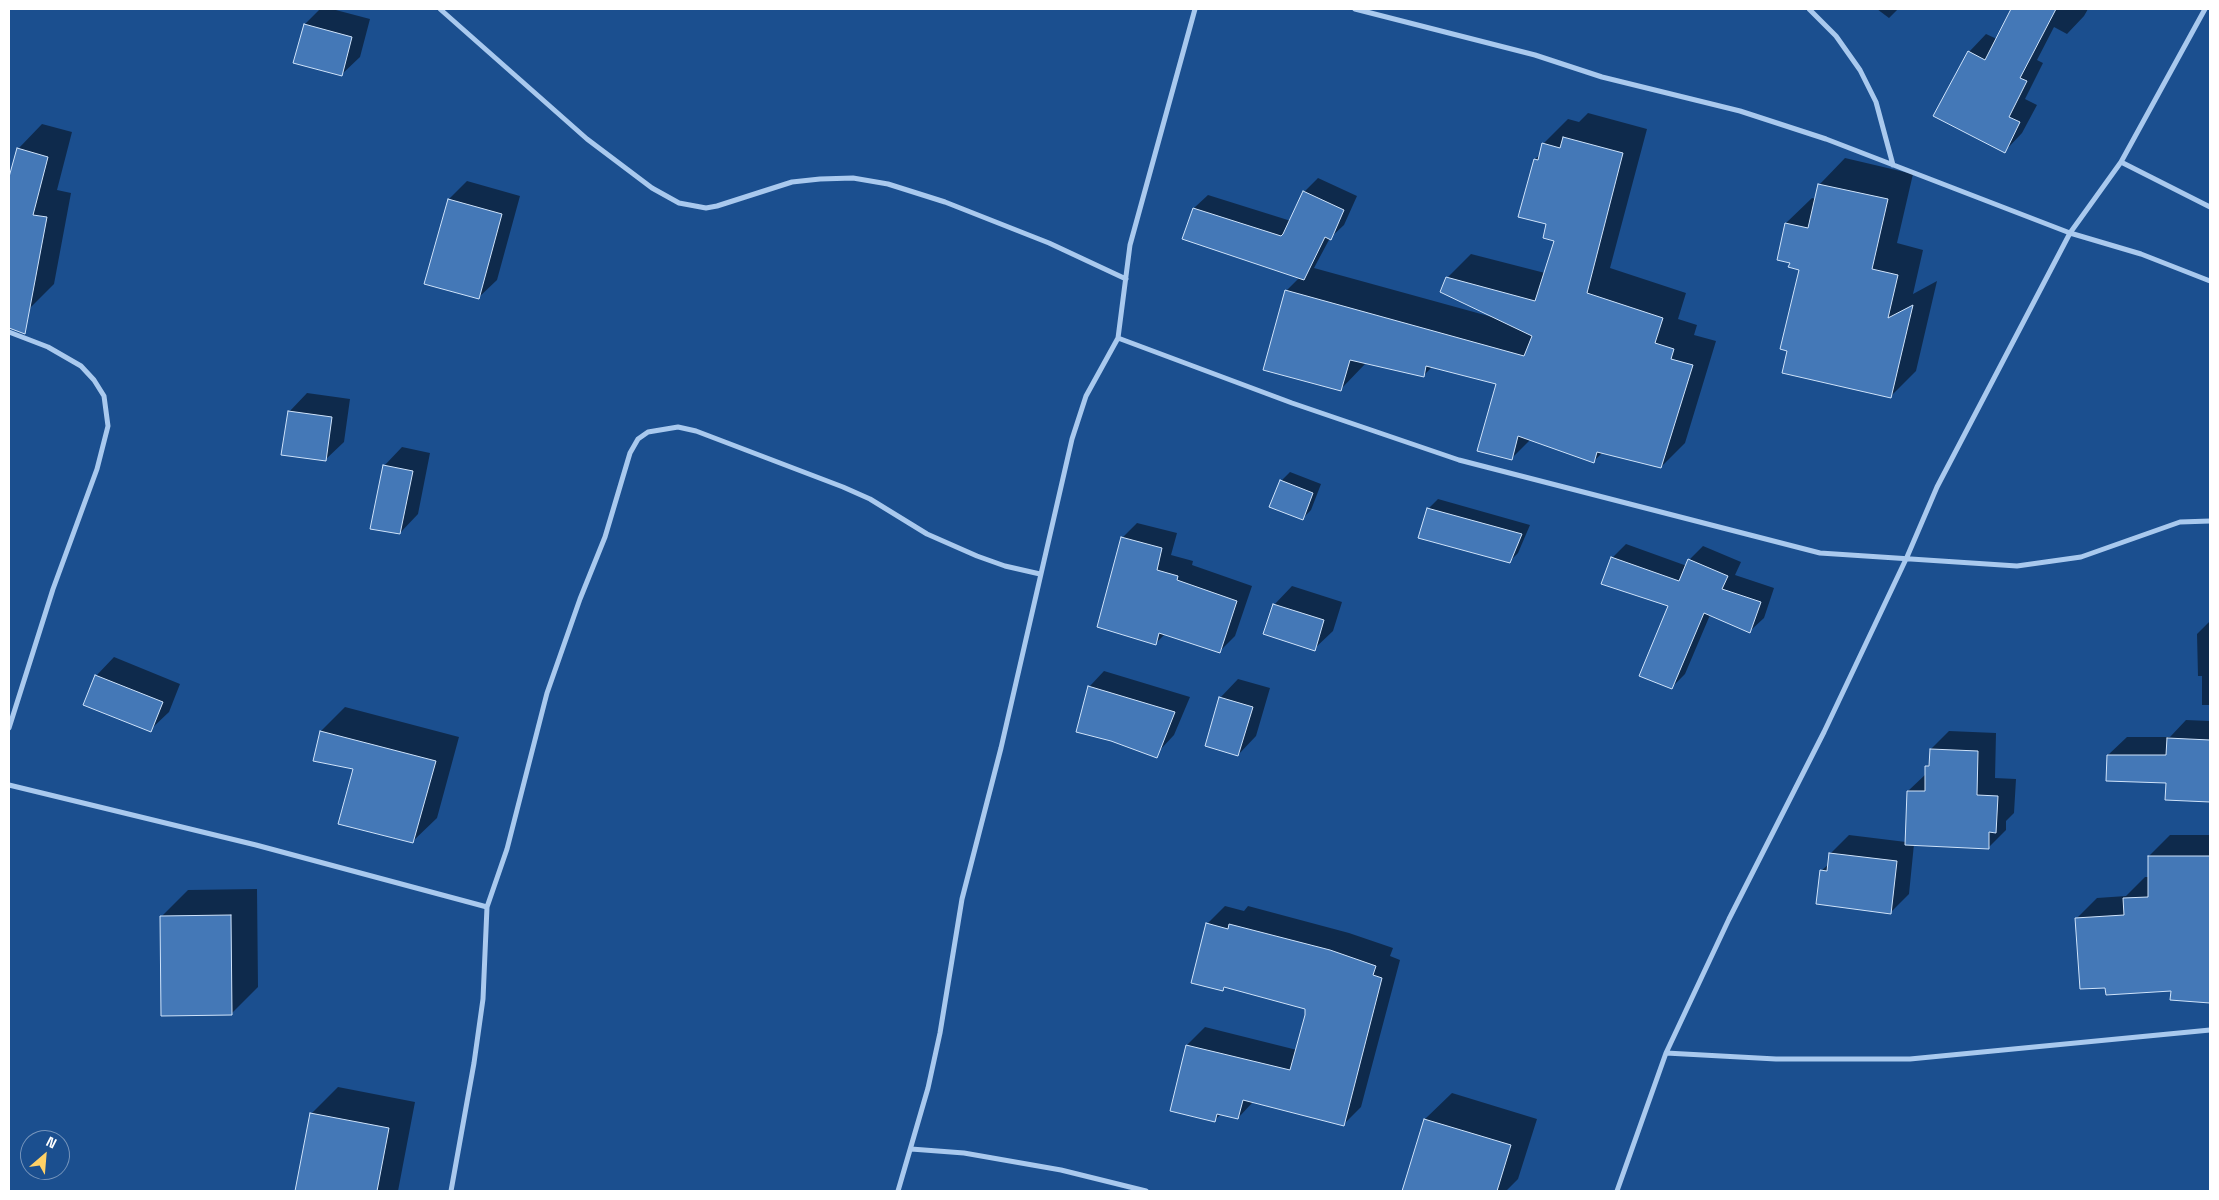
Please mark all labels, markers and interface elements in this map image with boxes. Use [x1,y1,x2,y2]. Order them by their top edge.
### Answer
north arrow [20,1130,70,1180]
text: N [43,1132,60,1153]

